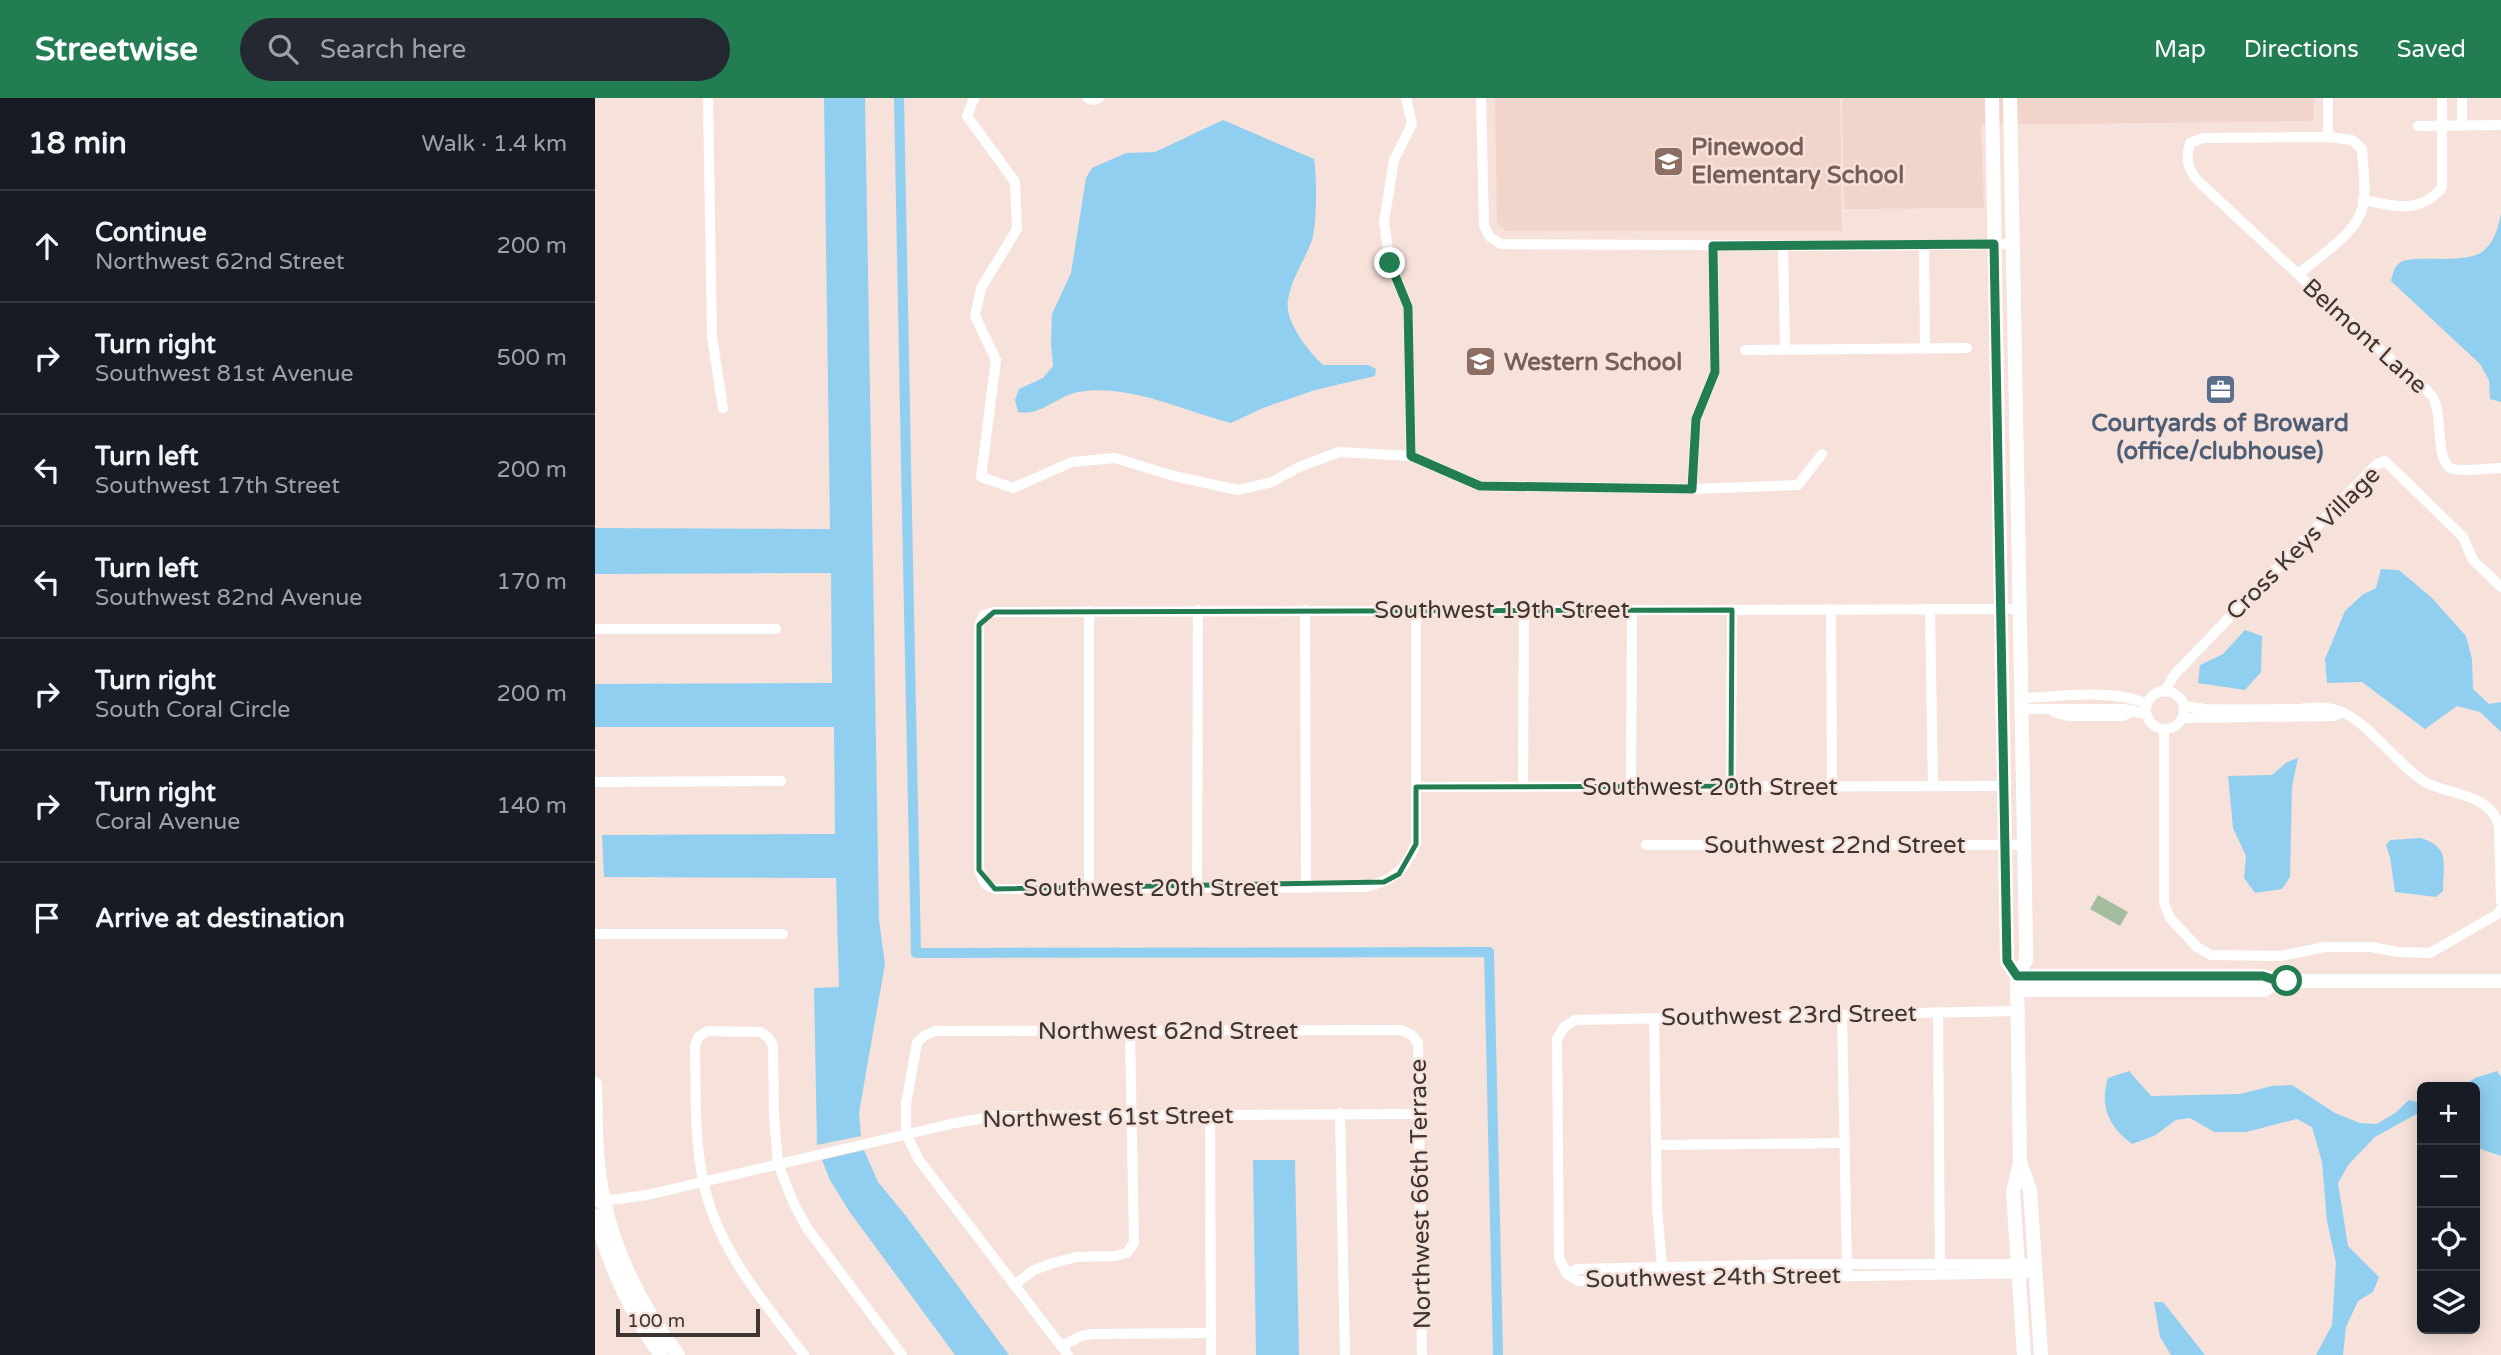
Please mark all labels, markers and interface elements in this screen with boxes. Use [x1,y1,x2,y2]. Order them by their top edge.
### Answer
search box [240,18,730,81]
text: Streetwise [35,30,198,69]
icon: search [264,30,302,68]
text: Search here [320,34,466,65]
text: Map [2154,35,2206,64]
text: Directions [2244,35,2359,64]
text: Saved [2397,35,2466,64]
text: 18 min [28,125,127,162]
text: Walk · 1.4 km [422,130,567,158]
place label: Pinewood Elementary School [1691,133,1904,190]
school or university icon: Pinewood Elementary School [1651,144,1685,178]
text: Continue [95,217,207,248]
icon: ahead [28,227,66,265]
text: 200 m [497,232,567,260]
route end [1374,247,1405,278]
text: Northwest 62nd Street [95,248,344,276]
street label: Belmont Lane [2296,273,2433,400]
text: Turn right [95,329,216,360]
icon: right [28,339,66,377]
text: 500 m [497,344,567,372]
school or university icon: Western School [1464,345,1498,379]
place label: Western School [1504,348,1682,377]
text: Southwest 81st Avenue [95,360,353,388]
office icon: Courtyards of Broward (office/clubhouse) [2203,372,2237,406]
place label: Courtyards of Broward (office/clubhouse) [2091,409,2349,466]
text: Turn left [95,441,198,472]
icon: left [28,451,66,489]
text: 200 m [497,456,567,484]
street label: Cross Keys Village [2220,460,2386,626]
text: Southwest 17th Street [95,472,340,500]
text: Turn left [95,553,198,584]
icon: left [28,563,66,601]
text: 170 m [497,568,567,596]
text: Southwest 82nd Avenue [95,584,362,612]
street label: Southwest 19th Street [1374,596,1630,625]
text: Turn right [95,665,216,696]
icon: right [28,675,66,713]
text: 200 m [497,680,567,708]
text: South Coral Circle [95,696,290,724]
street label: Southwest 20th Street [1582,773,1838,802]
text: Turn right [95,777,216,808]
icon: right [28,787,66,825]
text: 140 m [497,792,567,820]
text: Coral Avenue [95,808,240,836]
street label: Southwest 22nd Street [1704,831,1966,860]
street label: Southwest 20th Street [1023,874,1279,903]
icon: arrive [28,899,66,937]
text: Arrive at destination [95,903,345,934]
route start [2271,965,2302,996]
street label: Southwest 23rd Street [1661,999,1917,1032]
street label: Northwest 62nd Street [1038,1017,1298,1046]
street label: Northwest 66th Terrace [1404,1058,1437,1329]
map controls [2417,1082,2480,1334]
button: + [2417,1082,2480,1145]
street label: Northwest 61st Street [982,1101,1234,1134]
button: − [2417,1145,2480,1208]
button: locate [2417,1208,2480,1271]
street label: Southwest 24th Street [1585,1261,1841,1294]
button: layers [2417,1271,2480,1334]
scale bar [616,1306,759,1338]
text: 100 m [627,1310,685,1332]

